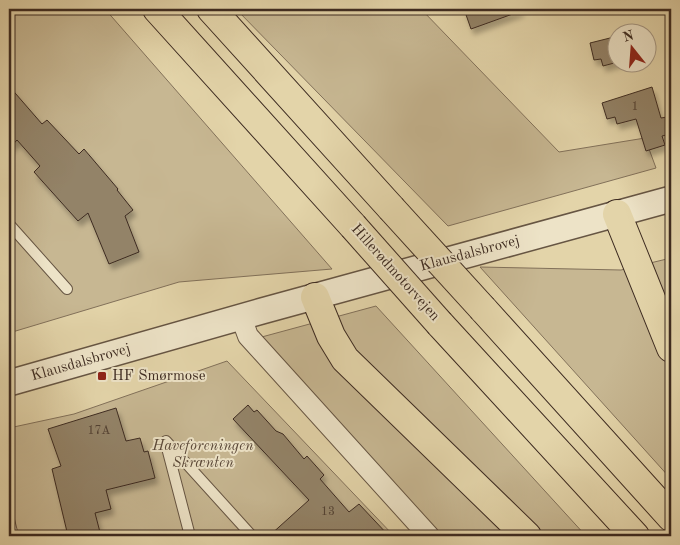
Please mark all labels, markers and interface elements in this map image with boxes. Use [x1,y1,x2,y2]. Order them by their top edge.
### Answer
north arrow [608,22,658,72]
text: N [621,28,636,45]
house number: 1 [632,101,638,113]
street label: Hillerødmotorvejen [348,222,442,324]
street label: Klausdalsbrovej [418,233,522,275]
street label: Klausdalsbrovej [30,342,132,384]
place label: HF Smørmose [112,369,206,384]
marker: HF Smørmose [96,370,108,382]
house number: 17A [87,425,111,437]
park label: Haveforeningen Skrænten [151,439,254,471]
house number: 13 [321,506,335,518]

